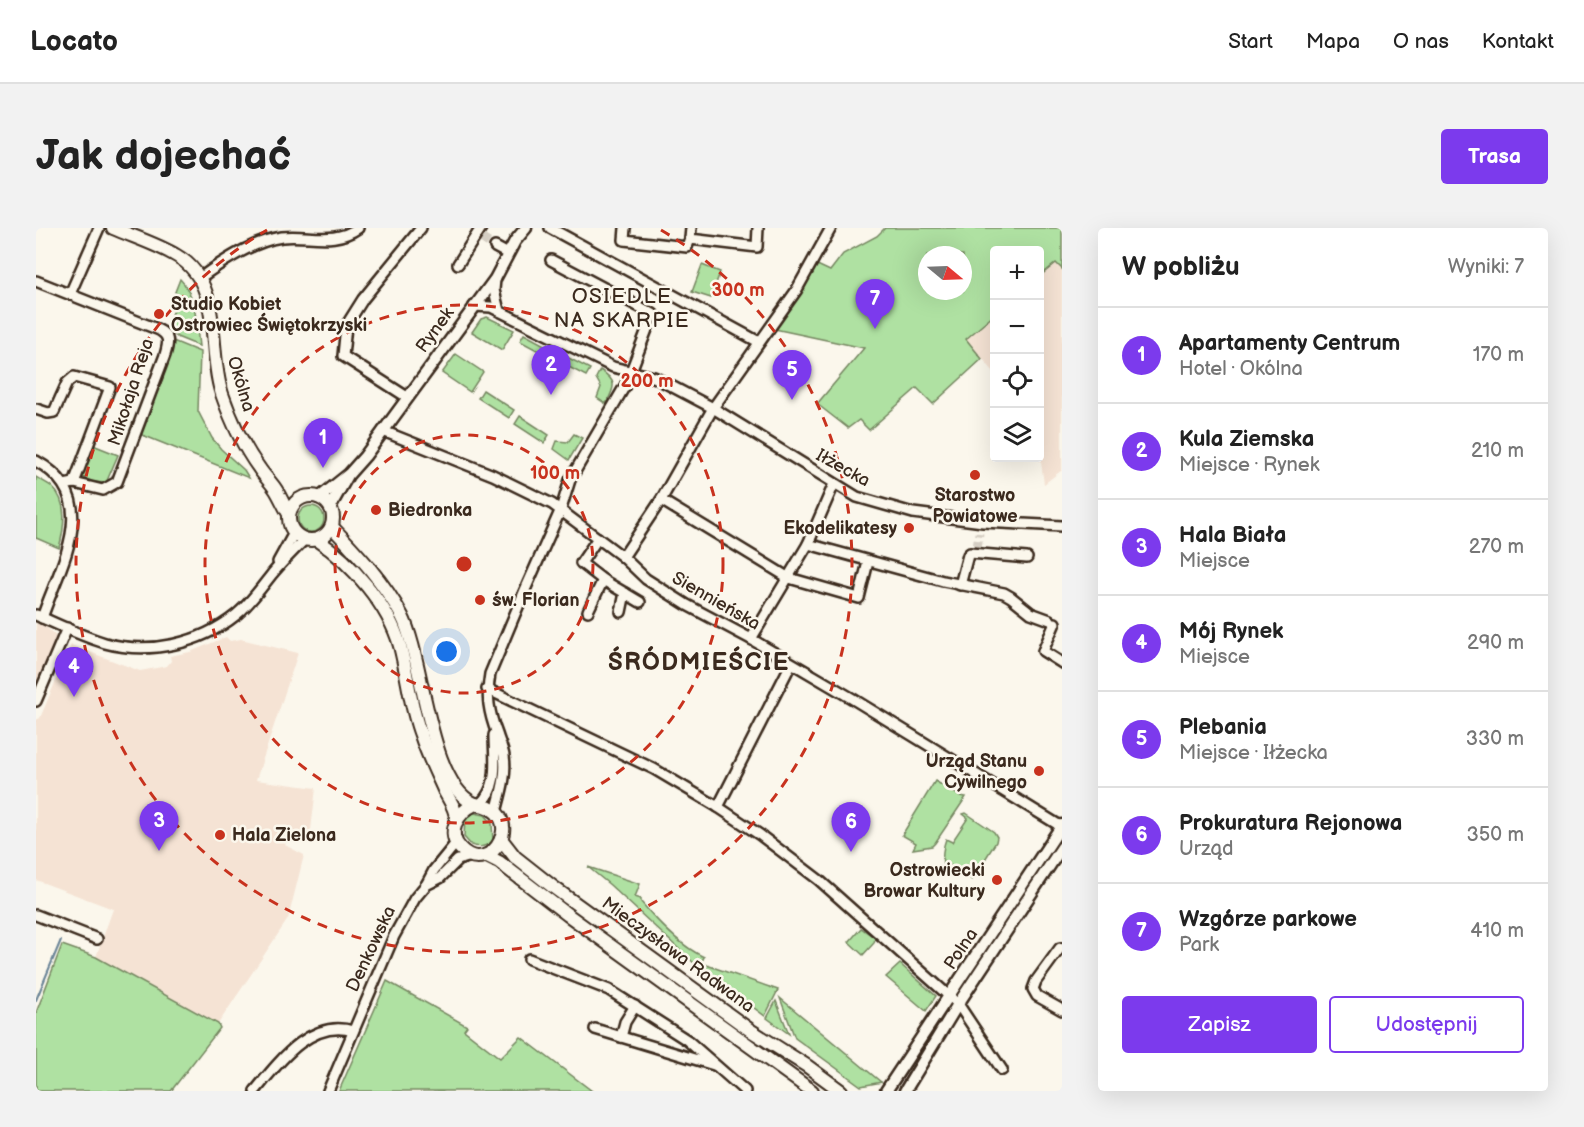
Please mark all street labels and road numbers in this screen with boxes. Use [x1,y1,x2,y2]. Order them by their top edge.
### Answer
street label: Rynek [412,303,459,357]
street label: Mikołaja Reja [104,336,158,448]
street label: Okólna [223,354,259,414]
street label: Iłżecka [812,445,874,491]
street label: Siennieńska [668,567,764,635]
street label: Mieczysława Radwana [598,893,758,1017]
street label: Denkowska [342,903,400,995]
street label: Polna [940,924,982,974]

